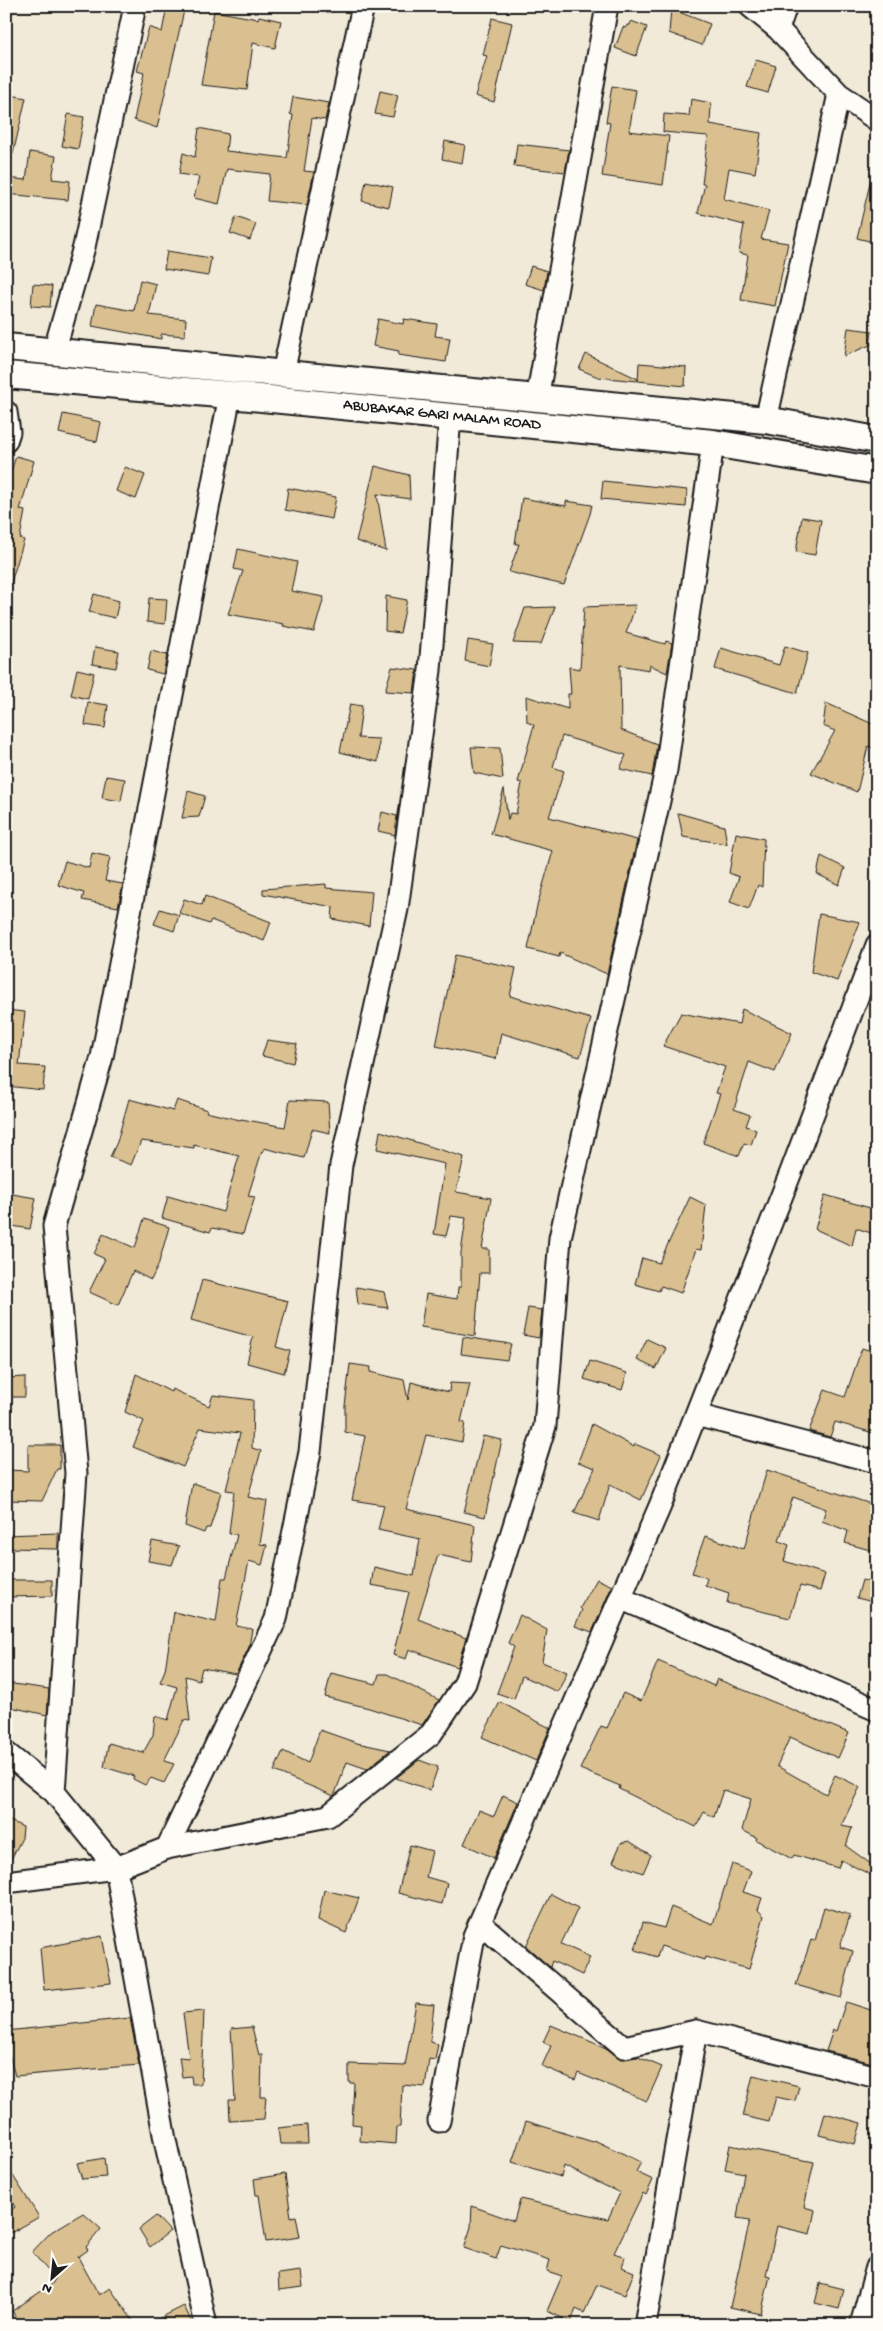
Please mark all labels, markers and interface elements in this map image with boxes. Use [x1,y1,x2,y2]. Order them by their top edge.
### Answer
street label: ABUBAKAR GARI MALAM ROAD [342,396,543,436]
north arrow [28,2254,78,2304]
text: N [39,2278,55,2297]

